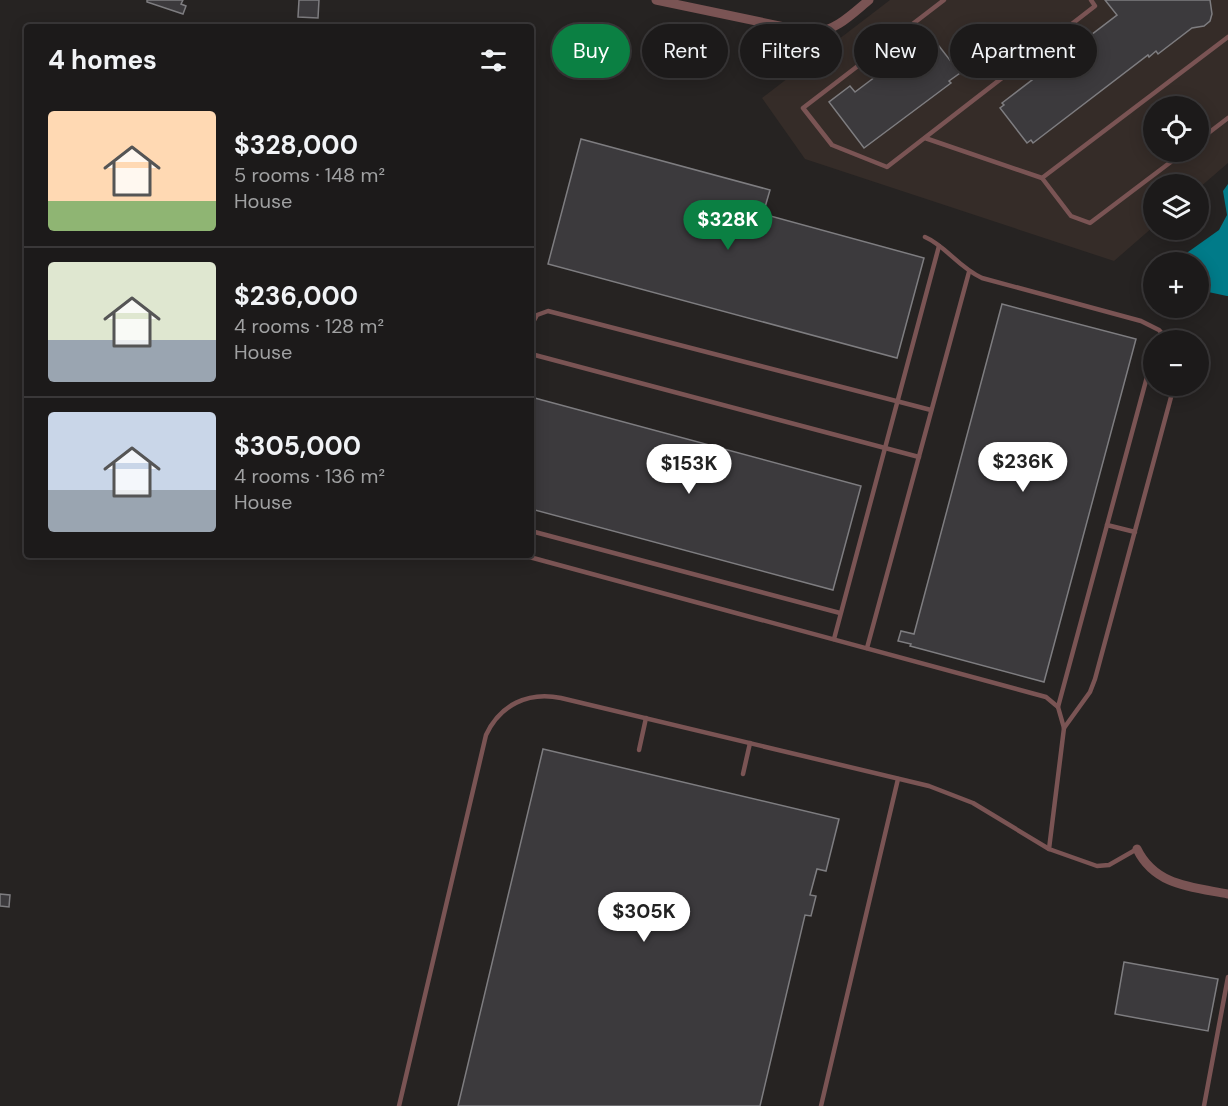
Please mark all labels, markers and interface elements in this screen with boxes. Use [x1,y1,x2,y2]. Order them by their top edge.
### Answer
chip: Buy [552,24,630,78]
chip: Rent [642,24,728,78]
chip: Filters [740,24,842,78]
chip: New [854,24,938,78]
chip: Apartment [950,24,1097,78]
text: 4 homes [48,43,157,77]
icon: filters [477,44,510,77]
map controls [1143,96,1209,396]
button: locate [1143,96,1209,162]
text: $328,000 [234,128,358,162]
icon: home [96,135,168,207]
text: 5 rooms · 148 m² [234,162,385,188]
button: layers [1143,174,1209,240]
text: House [234,188,292,214]
pin: $328K [686,200,770,251]
text: $328K [697,206,759,232]
button: + [1143,252,1209,318]
text: $236,000 [234,279,358,313]
icon: home [96,286,168,358]
text: 4 rooms · 128 m² [234,313,384,339]
button: − [1143,330,1209,396]
text: House [234,339,292,365]
text: $305,000 [234,429,361,463]
icon: home [96,436,168,508]
pin: $236K [981,442,1065,493]
pin: $153K [647,444,731,495]
text: $236K [992,448,1054,474]
text: $153K [661,450,717,476]
text: 4 rooms · 136 m² [234,463,385,489]
text: House [234,489,292,515]
pin: $305K [602,892,686,943]
text: $305K [612,898,676,924]

